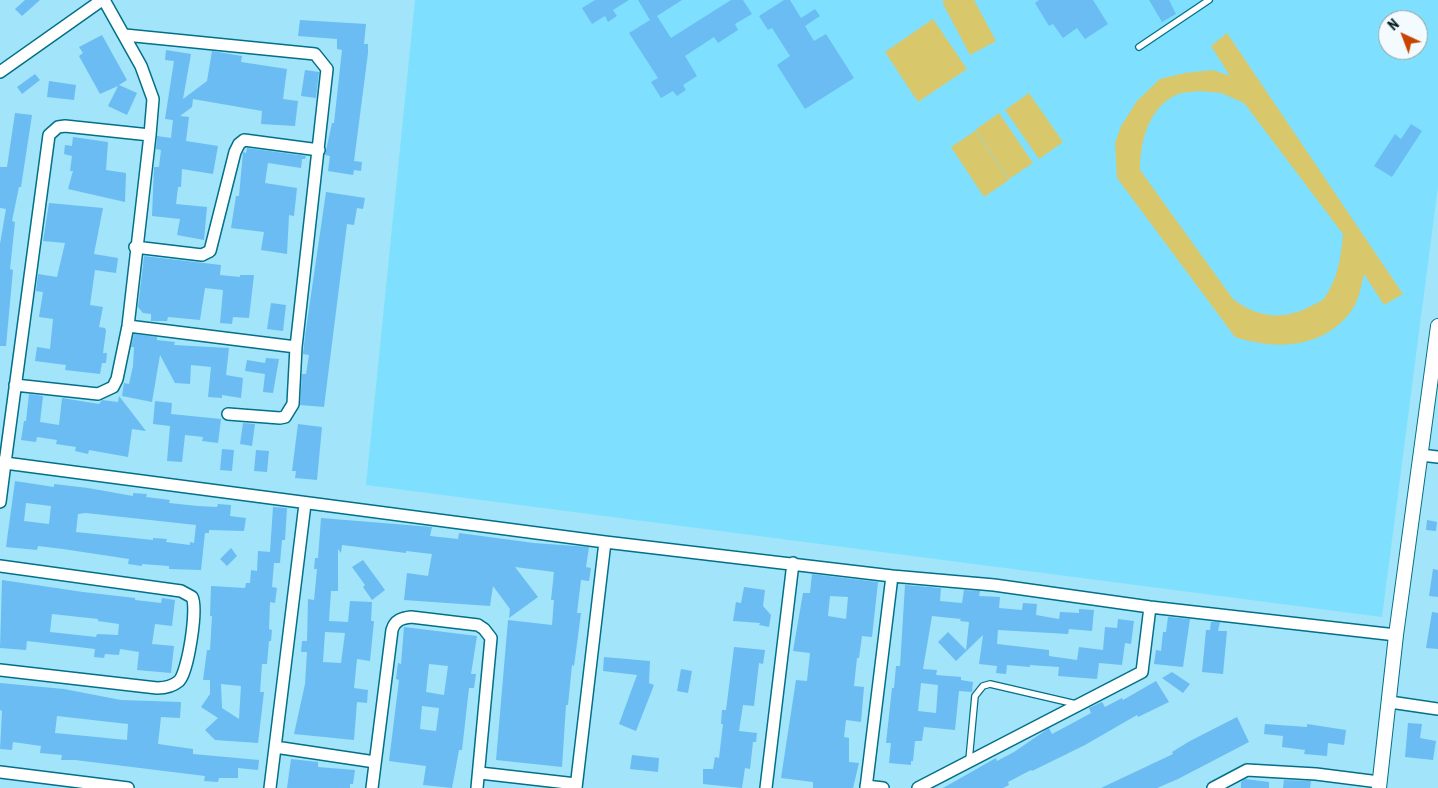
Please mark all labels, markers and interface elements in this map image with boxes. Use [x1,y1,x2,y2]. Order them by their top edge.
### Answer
north arrow [1378,10,1428,60]
text: N [1385,16,1402,34]

